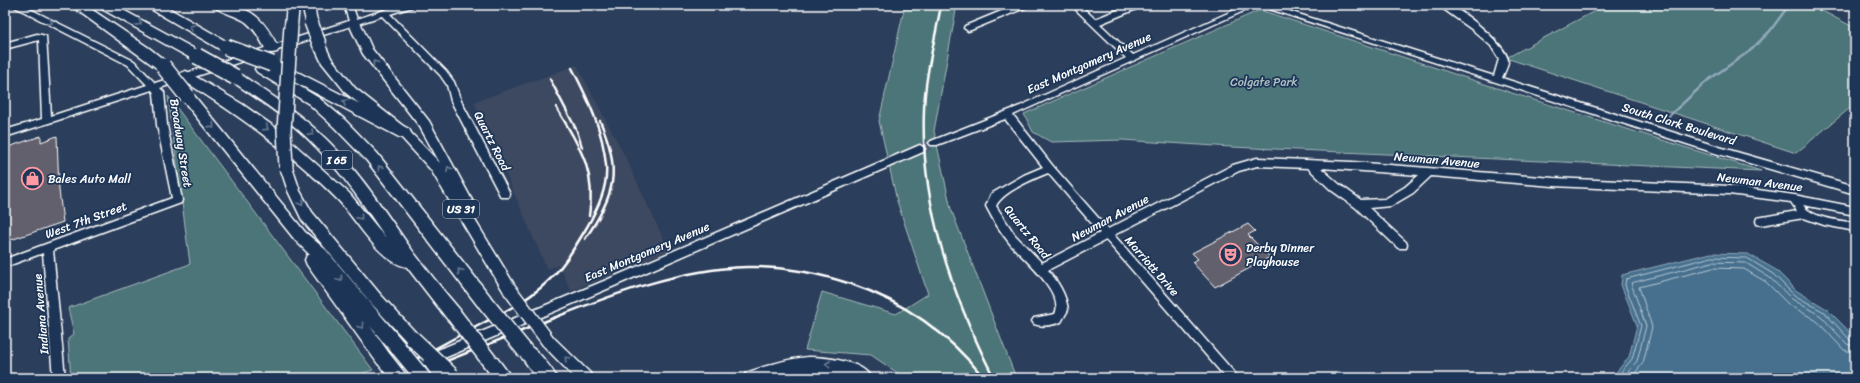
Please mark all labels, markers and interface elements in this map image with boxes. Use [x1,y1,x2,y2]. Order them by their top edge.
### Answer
one-way arrow [45,17,53,25]
one-way arrow [135,18,142,25]
one-way arrow [189,25,196,32]
street label: East Montgomery Avenue [1023,26,1155,100]
one-way arrow [373,60,380,67]
park label: Colgate Park [1230,71,1298,93]
street label: South Clark Boulevard [1619,96,1739,152]
street label: Broadway Street [163,97,199,189]
one-way arrow [342,100,349,107]
street label: Quartz Road [467,107,517,176]
one-way arrow [207,121,214,128]
one-way arrow [261,123,268,130]
one-way arrow [306,129,314,136]
street label: Newman Avenue [1393,145,1481,175]
road number: I 65 [322,151,352,169]
one-way arrow [378,165,385,172]
one-way arrow [447,165,454,173]
shop icon: Bales Auto Mall [19,166,45,192]
street label: Newman Avenue [1716,166,1804,198]
place label: Bales Auto Mall [48,168,131,190]
street label: Newman Avenue [1067,188,1153,248]
street label: West 7th Street [42,195,130,245]
one-way arrow [296,199,303,206]
road number: US 31 [443,200,479,218]
street label: Quartz Road [998,200,1057,265]
one-way arrow [356,212,363,220]
street label: East Montgomery Avenue [581,216,713,288]
street label: Marriott Drive [1119,230,1185,302]
place label: Derby Dinner Playhouse [1246,237,1315,273]
theatre icon: Derby Dinner Playhouse [1218,242,1244,268]
one-way arrow [458,268,465,275]
street label: Indiana Avenue [27,273,56,356]
one-way arrow [336,274,343,281]
one-way arrow [356,322,363,329]
one-way arrow [564,356,572,364]
one-way arrow [825,360,831,369]

